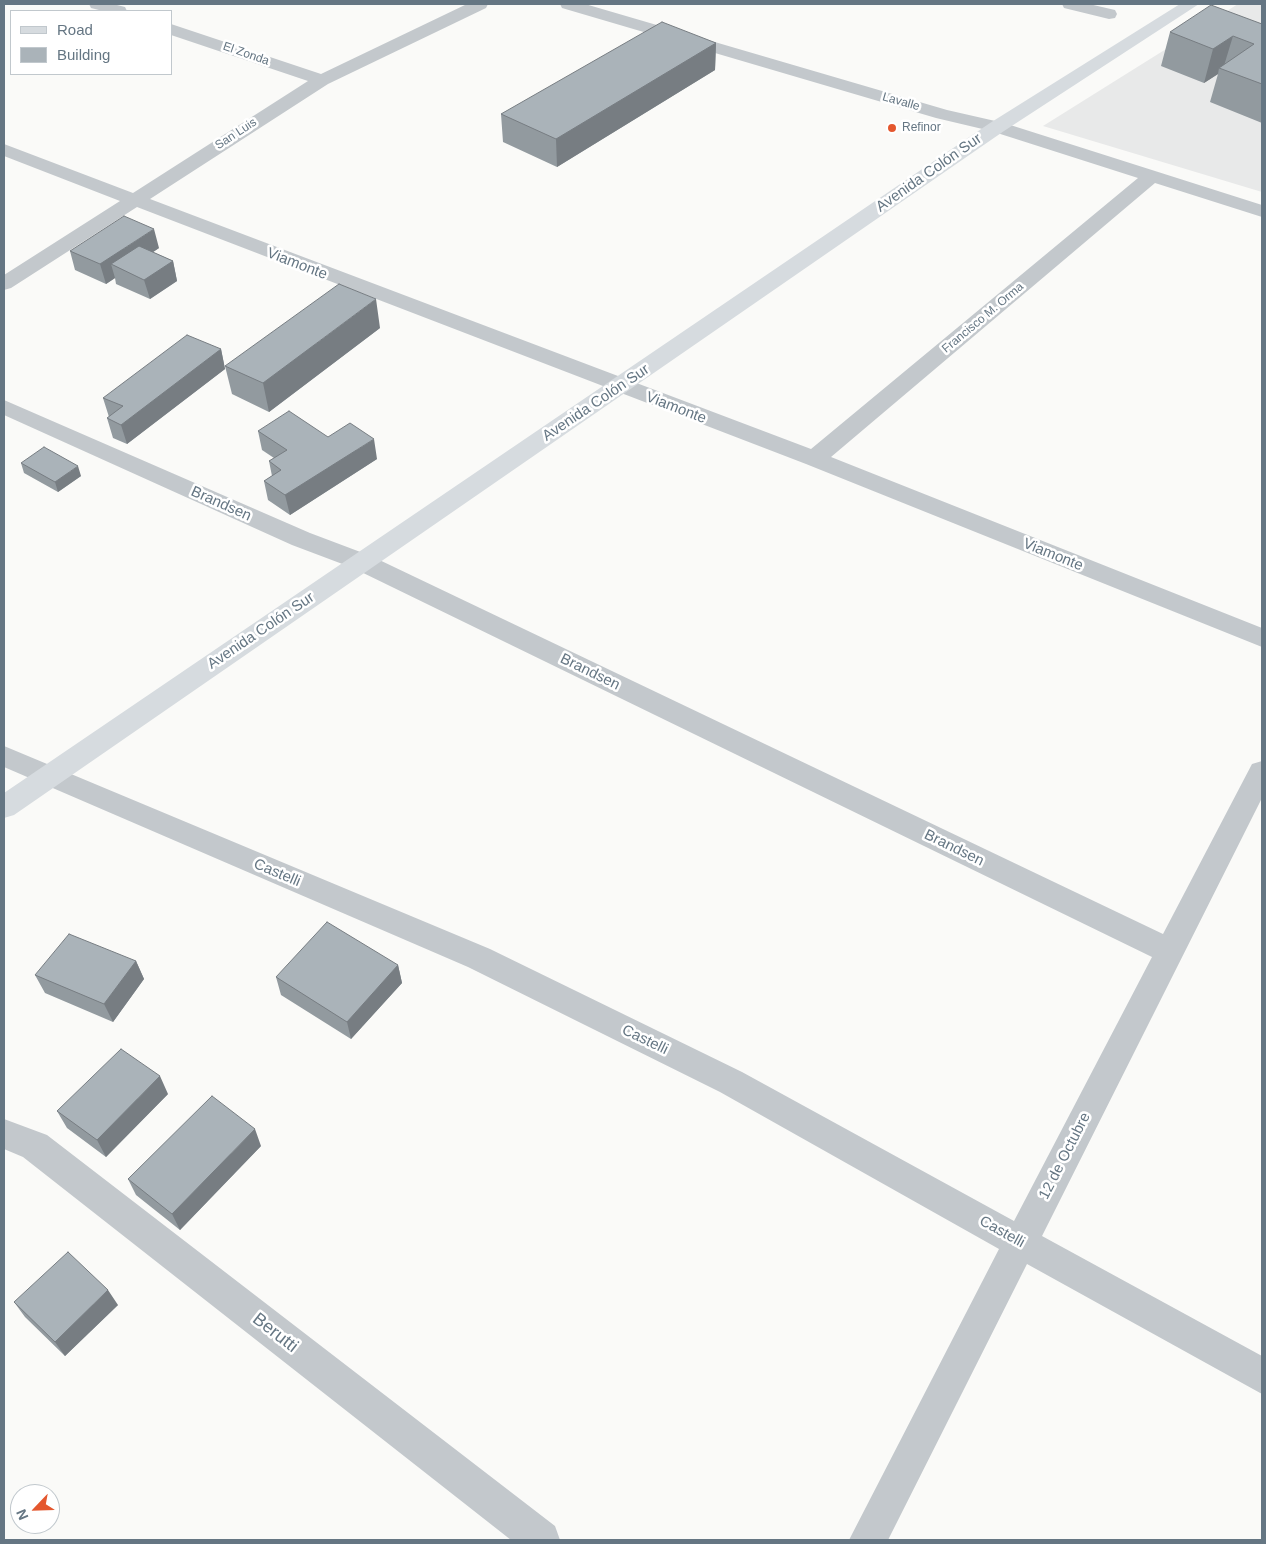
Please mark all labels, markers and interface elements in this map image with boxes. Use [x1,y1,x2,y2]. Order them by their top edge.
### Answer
legend [10,10,172,75]
text: Road [57,21,93,38]
street label: El Zonda [221,39,271,69]
text: Building [57,46,110,63]
street label: Lavalle [881,90,921,114]
street label: San Luis [212,115,260,153]
place label: Refinor [902,121,941,135]
marker: Refinor [886,122,898,134]
street label: Avenida Colón Sur [873,130,985,216]
street label: Viamonte [264,244,330,284]
street label: Francisco M. Orma [939,280,1027,356]
street label: Avenida Colón Sur [539,361,653,445]
street label: Viamonte [643,388,709,428]
street label: Brandsen [188,483,254,525]
street label: Viamonte [1020,535,1086,575]
street label: Avenida Colón Sur [204,589,318,673]
street label: Brandsen [557,650,623,694]
street label: Brandsen [921,826,987,870]
street label: Castelli [251,855,303,891]
street label: Castelli [619,1021,671,1059]
street label: 12 de Octubre [1035,1110,1095,1202]
street label: Castelli [976,1212,1028,1252]
street label: Berutti [248,1308,302,1358]
north arrow [10,1484,60,1534]
text: N [13,1507,32,1523]

